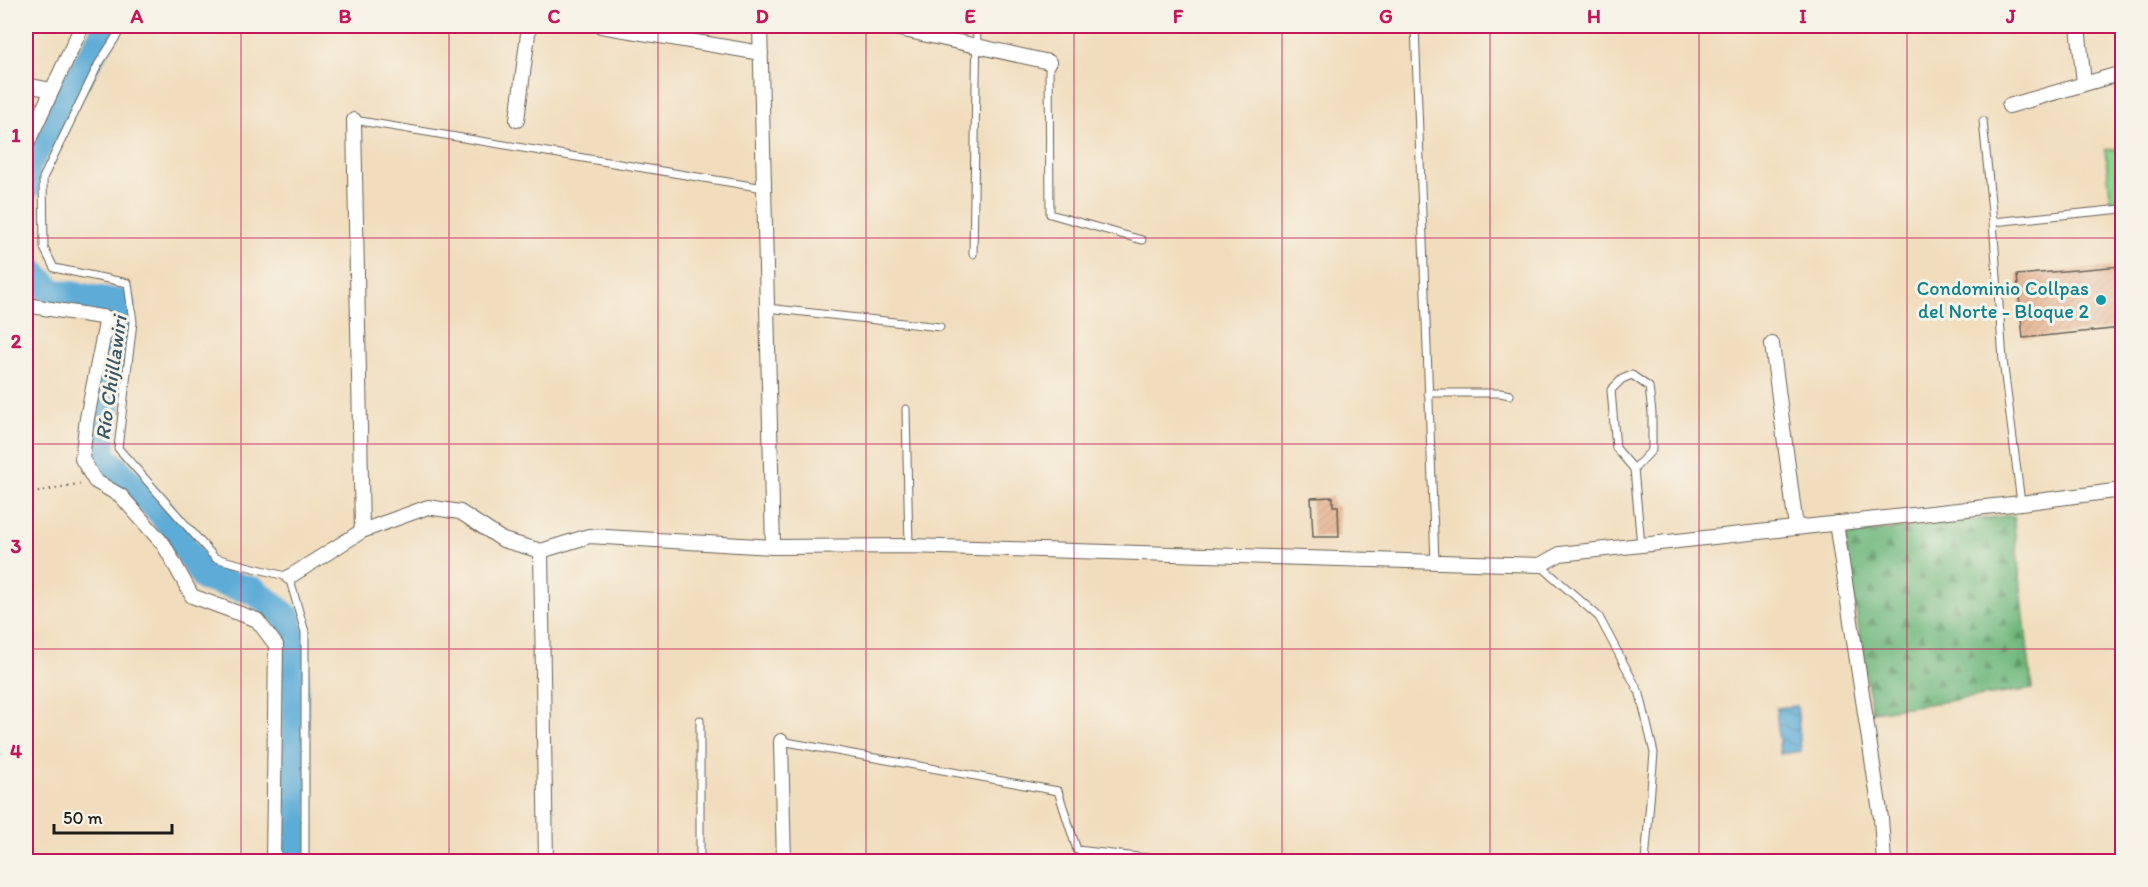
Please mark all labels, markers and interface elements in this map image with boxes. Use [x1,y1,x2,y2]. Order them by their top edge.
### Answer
text: A [130,4,144,28]
text: B [339,4,352,28]
text: C [548,4,561,28]
text: D [755,4,769,28]
text: E [964,4,976,28]
text: F [1173,4,1184,28]
text: G [1379,4,1393,28]
text: H [1587,4,1601,28]
text: I [1799,4,1807,28]
text: J [2005,4,2016,28]
text: 1 [11,123,21,147]
place label: Condominio Collpas del Norte - Bloque 2 [1917,276,2089,323]
marker: Condominio Collpas del Norte - Bloque 2 [2094,293,2108,307]
water label: Río Chijllawiri [89,312,132,442]
text: 2 [11,329,22,353]
text: 3 [11,534,22,558]
text: 4 [10,739,22,763]
scale bar [54,797,172,835]
text: 50 m [63,807,103,829]

